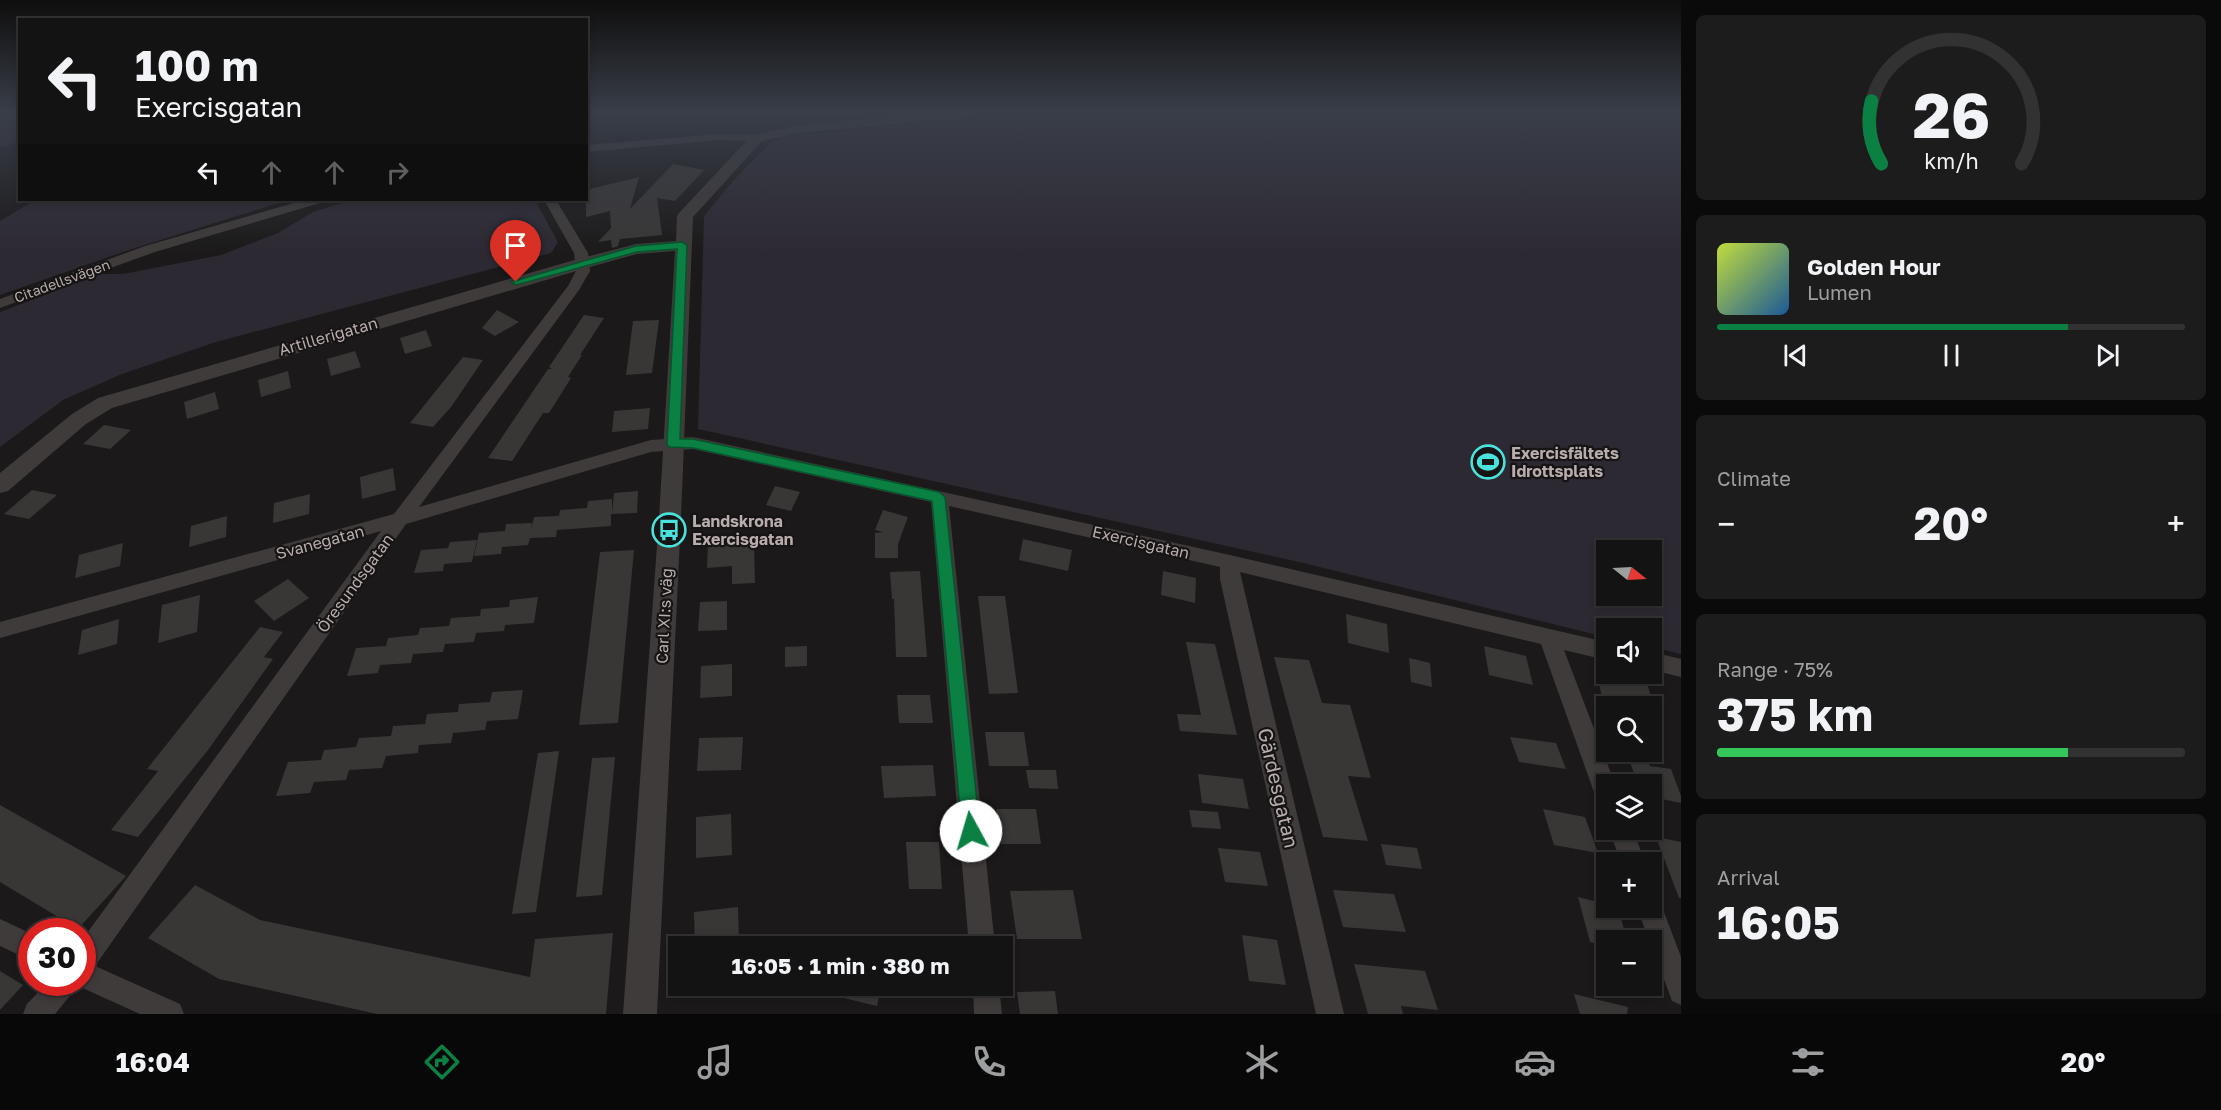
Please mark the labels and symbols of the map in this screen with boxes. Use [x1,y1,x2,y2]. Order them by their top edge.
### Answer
pin [490,220,541,282]
street label: Citadellsvägen [12,255,112,306]
street label: Artillerigatan [276,312,380,360]
place label: Exercisfältets Idrottsplats [1511,443,1619,481]
sports icon: Exercisfältets Idrottsplats [1470,444,1506,480]
place label: Landskrona Exercisgatan [692,511,793,549]
bus stop icon: Landskrona Exercisgatan [651,512,687,548]
street label: Svanegatan [274,521,366,563]
street label: Exercisgatan [1090,521,1192,563]
street label: Öresundsgatan [312,530,398,636]
north arrow [1596,540,1662,606]
street label: Carl XI:s väg [652,568,676,664]
street label: Gärdesgatan [1254,725,1304,850]
position arrow [939,799,1003,863]
speed limit sign: 30 [18,918,96,996]

